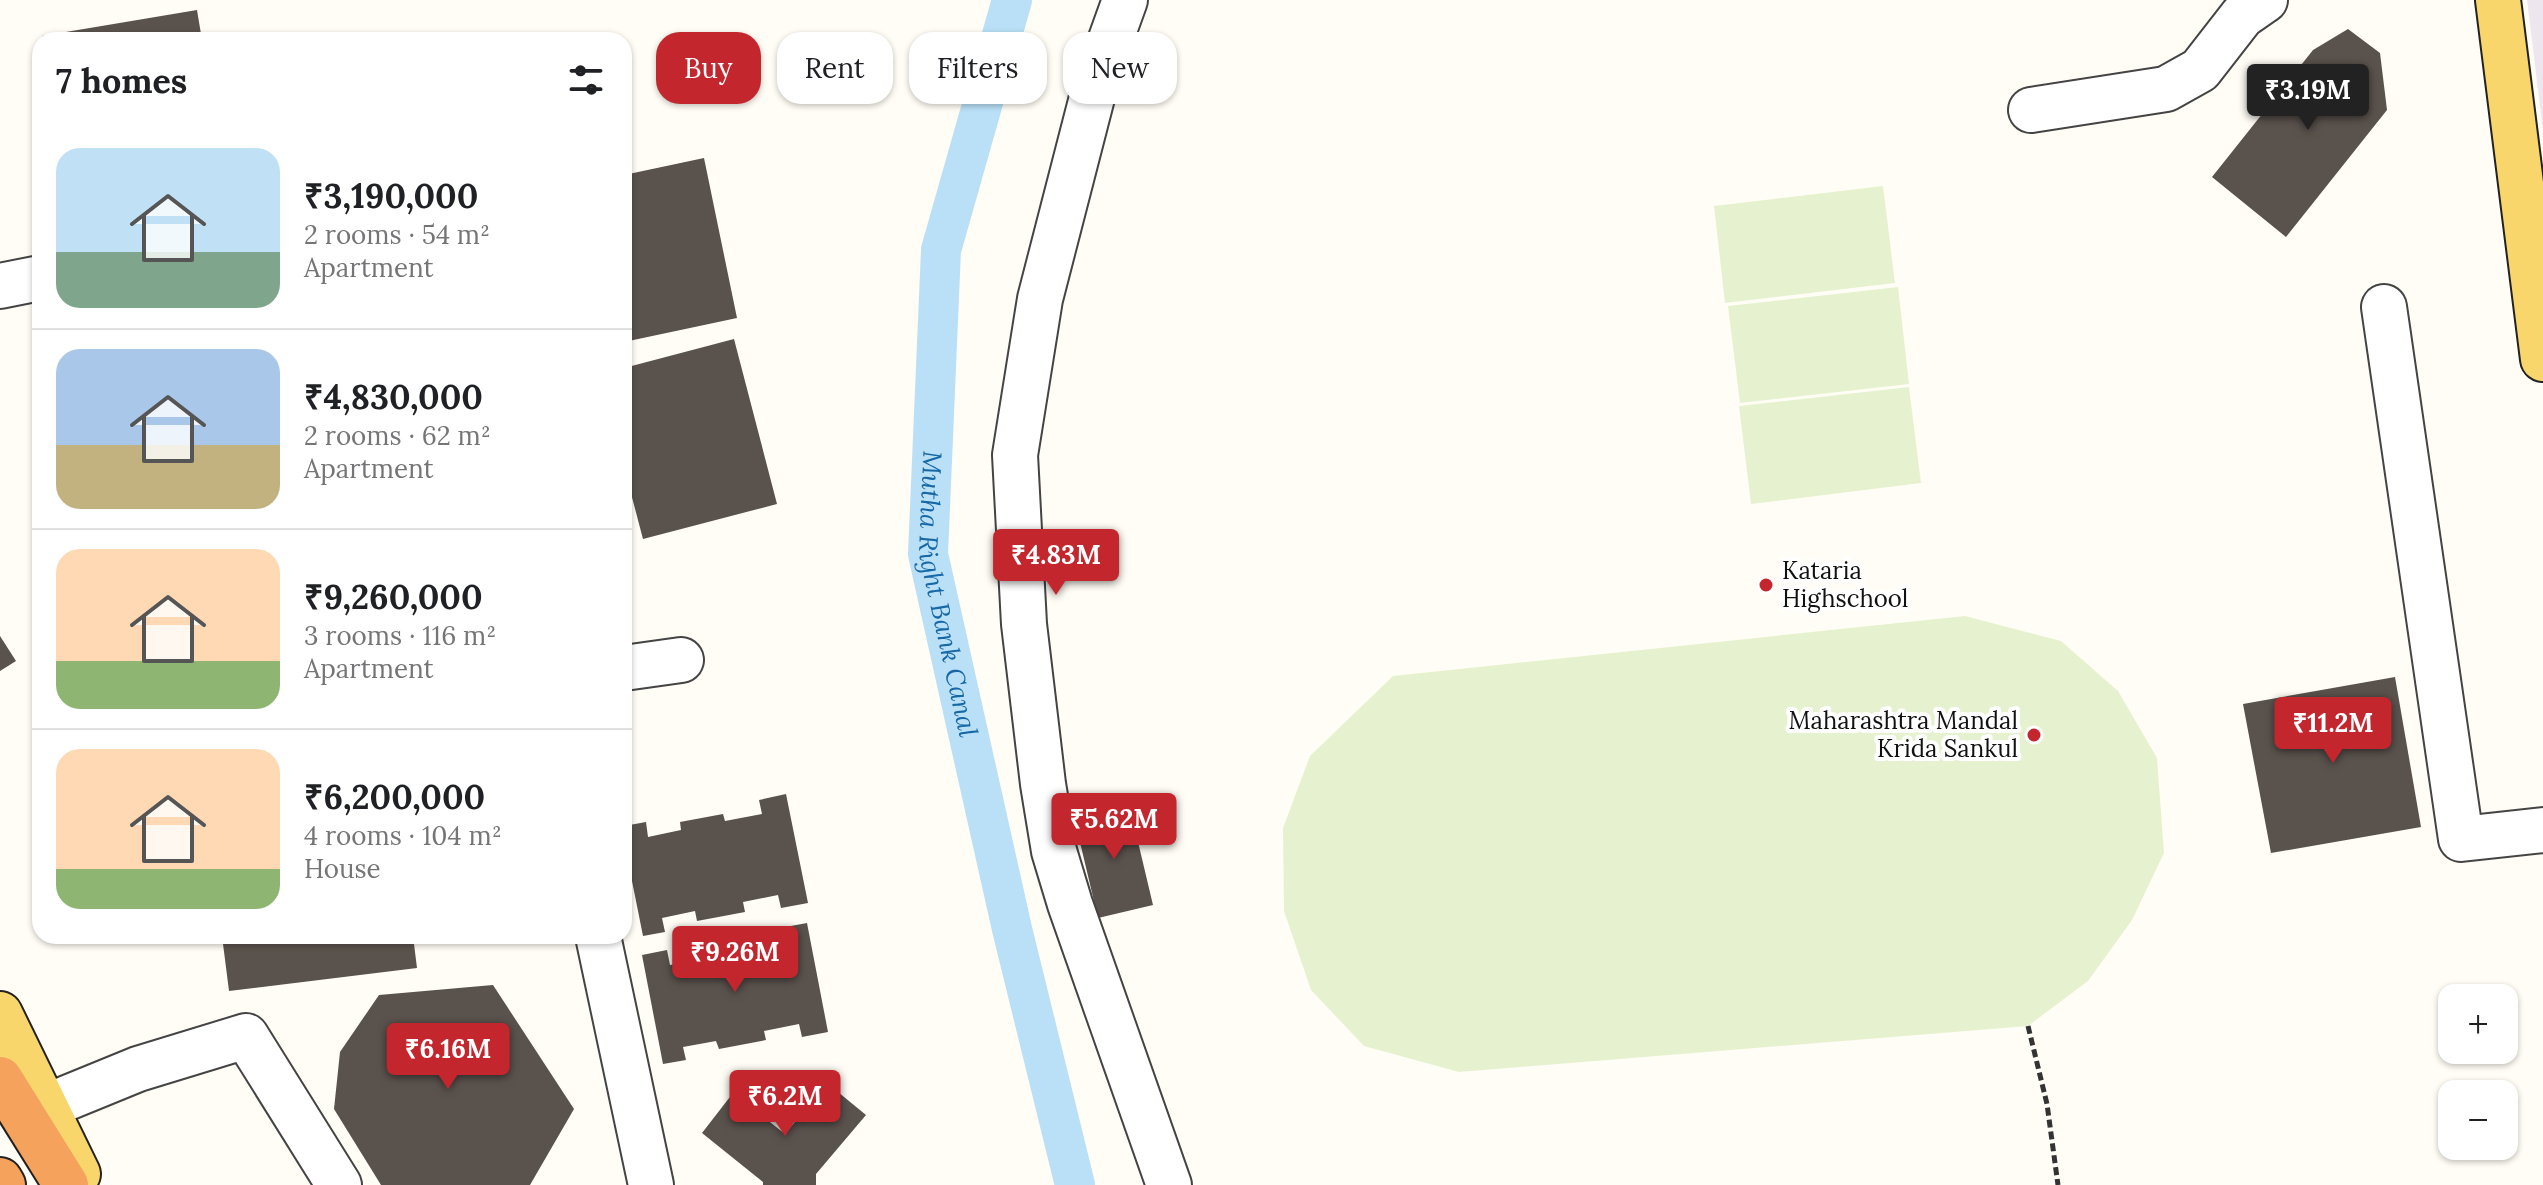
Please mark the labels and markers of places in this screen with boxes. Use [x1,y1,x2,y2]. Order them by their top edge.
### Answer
pin: ₹3.19M [2243,64,2373,132]
pin: ₹4.83M [991,529,1121,597]
place label: Kataria Highschool [1782,555,1908,614]
marker: Kataria Highschool [1757,576,1775,594]
pin: ₹11.2M [2268,697,2398,765]
place label: Maharashtra Mandal Krida Sankul [1788,705,2018,764]
marker: Maharashtra Mandal Krida Sankul [2025,726,2043,744]
pin: ₹5.62M [1049,793,1179,861]
pin: ₹9.26M [670,926,800,994]
pin: ₹6.16M [383,1023,513,1091]
pin: ₹6.2M [729,1070,841,1138]

